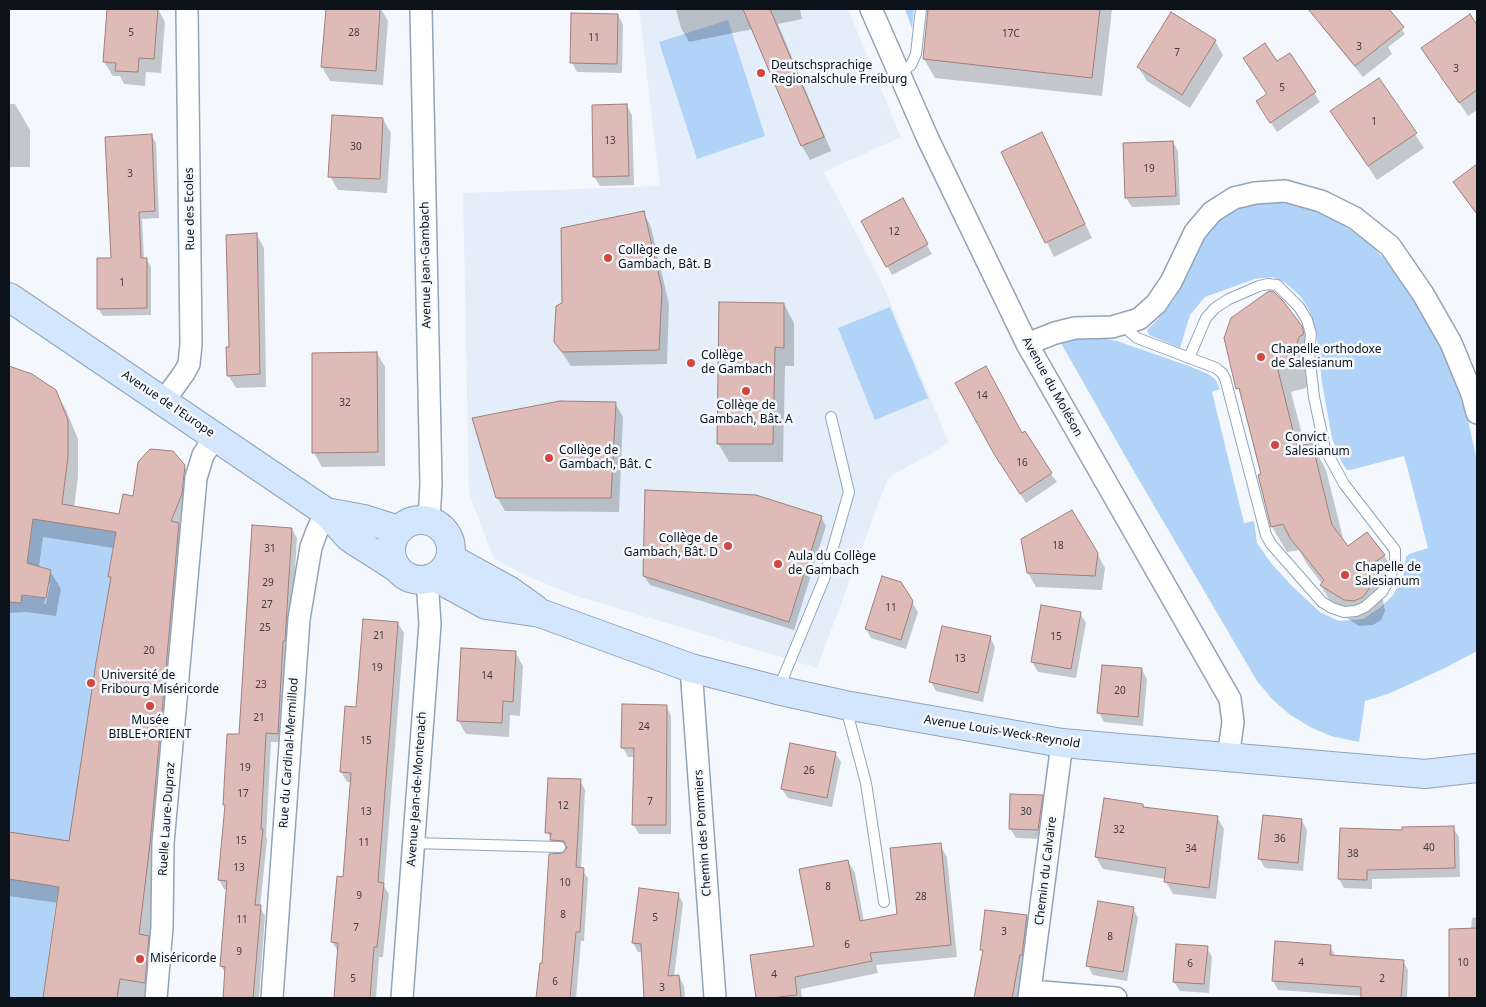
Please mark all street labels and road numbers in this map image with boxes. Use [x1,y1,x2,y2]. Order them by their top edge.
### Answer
street label: Rue des Ecoles [182,167,198,251]
street label: Avenue Jean-Gambach [418,201,434,329]
street label: Avenue du Moléson [1019,335,1085,439]
street label: Avenue de l'Europe [119,368,217,440]
street label: Rue du Cardinal-Mermillod [277,677,301,829]
street label: Avenue Jean-de-Montenach [404,711,430,867]
street label: Avenue Louis-Weck-Reynold [923,713,1081,751]
street label: Ruelle Laure-Dupraz [156,762,178,876]
street label: Chemin des Pommiers [691,769,715,897]
street label: Chemin du Calvaire [1032,816,1060,926]

